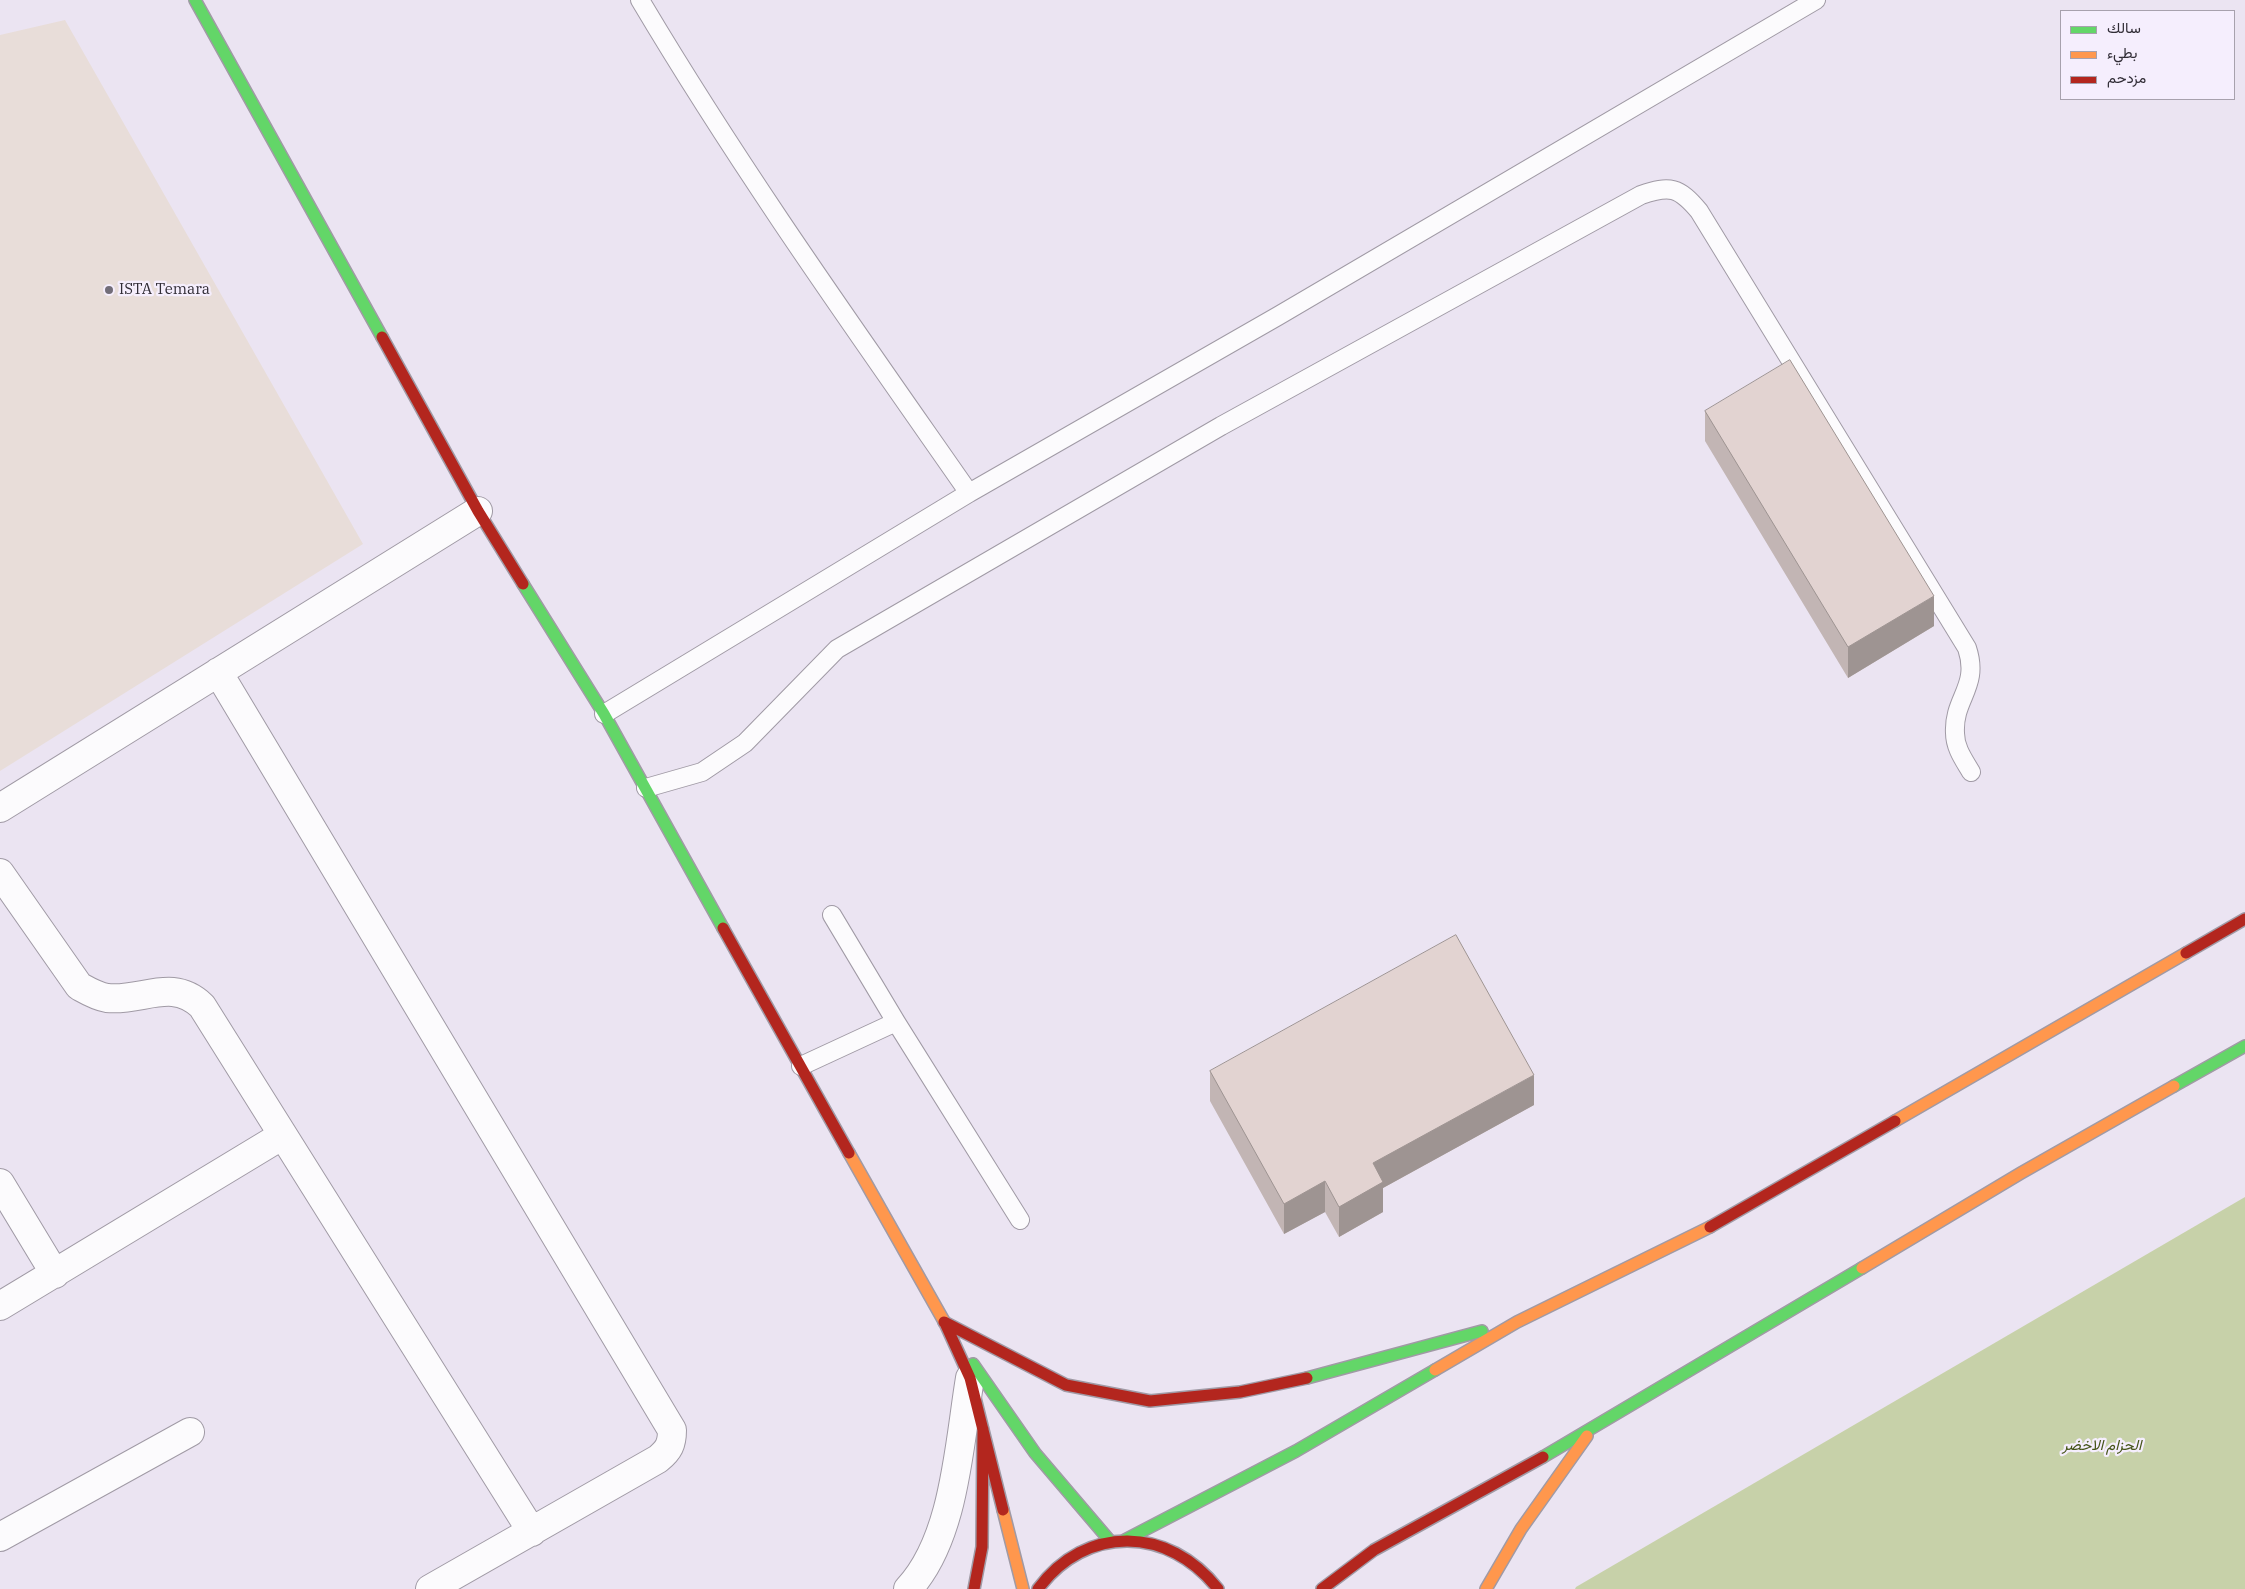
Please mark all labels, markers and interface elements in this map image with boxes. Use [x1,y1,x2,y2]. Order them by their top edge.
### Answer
legend [2060,10,2235,100]
text: سالك [2107,18,2141,37]
text: بطيء [2107,43,2137,62]
text: مزدحم [2107,68,2146,87]
place label: ISTA Temara [119,281,210,299]
marker: ISTA Temara [103,284,115,296]
park label: الحزام الاخضر [2062,1437,2142,1455]

